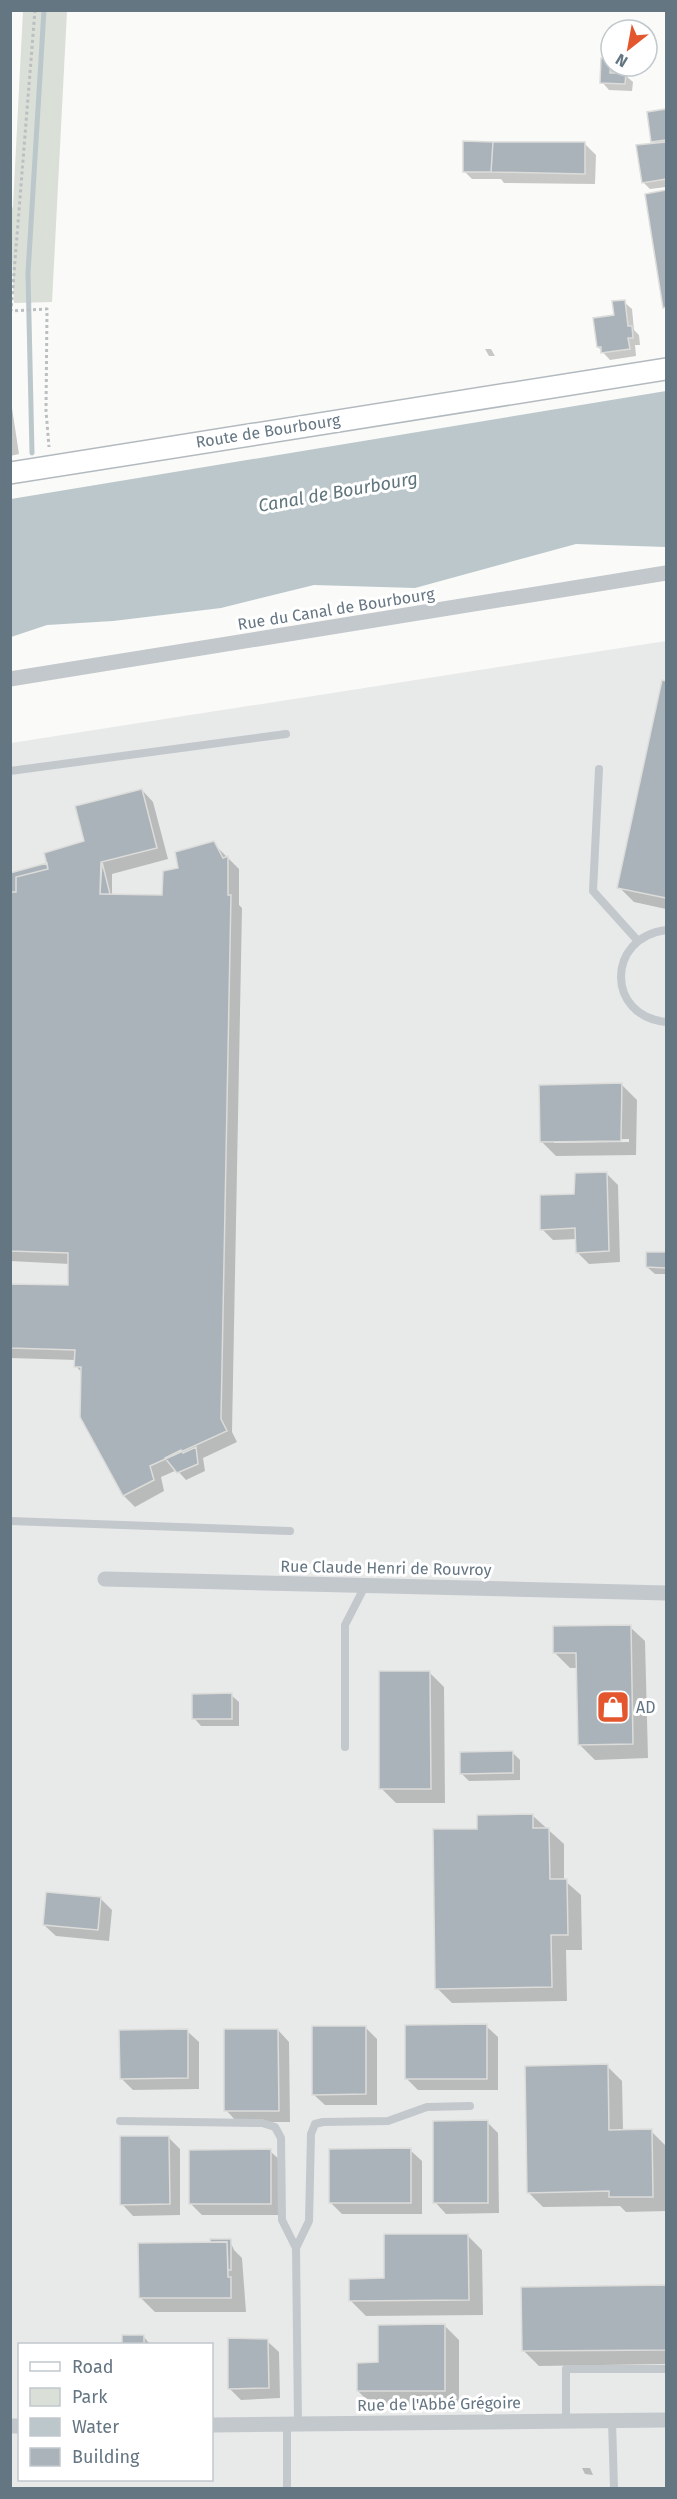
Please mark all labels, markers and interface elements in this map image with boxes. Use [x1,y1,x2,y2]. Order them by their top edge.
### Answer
north arrow [599,18,659,78]
text: N [612,50,631,71]
street label: Route de Bourbourg [194,410,342,452]
water label: Canal de Bourbourg [257,467,419,517]
street label: Rue du Canal de Bourbourg [236,584,436,634]
street label: Rue Claude Henri de Rouvroy [280,1557,492,1579]
shop icon: AD [595,1689,631,1725]
place label: AD [636,1698,655,1717]
legend [18,2343,213,2481]
text: Road [72,2356,114,2378]
text: Park [72,2386,108,2408]
street label: Rue de l'Abbé Grégoire [357,2393,521,2415]
text: Water [72,2416,119,2438]
text: Building [72,2446,140,2468]

